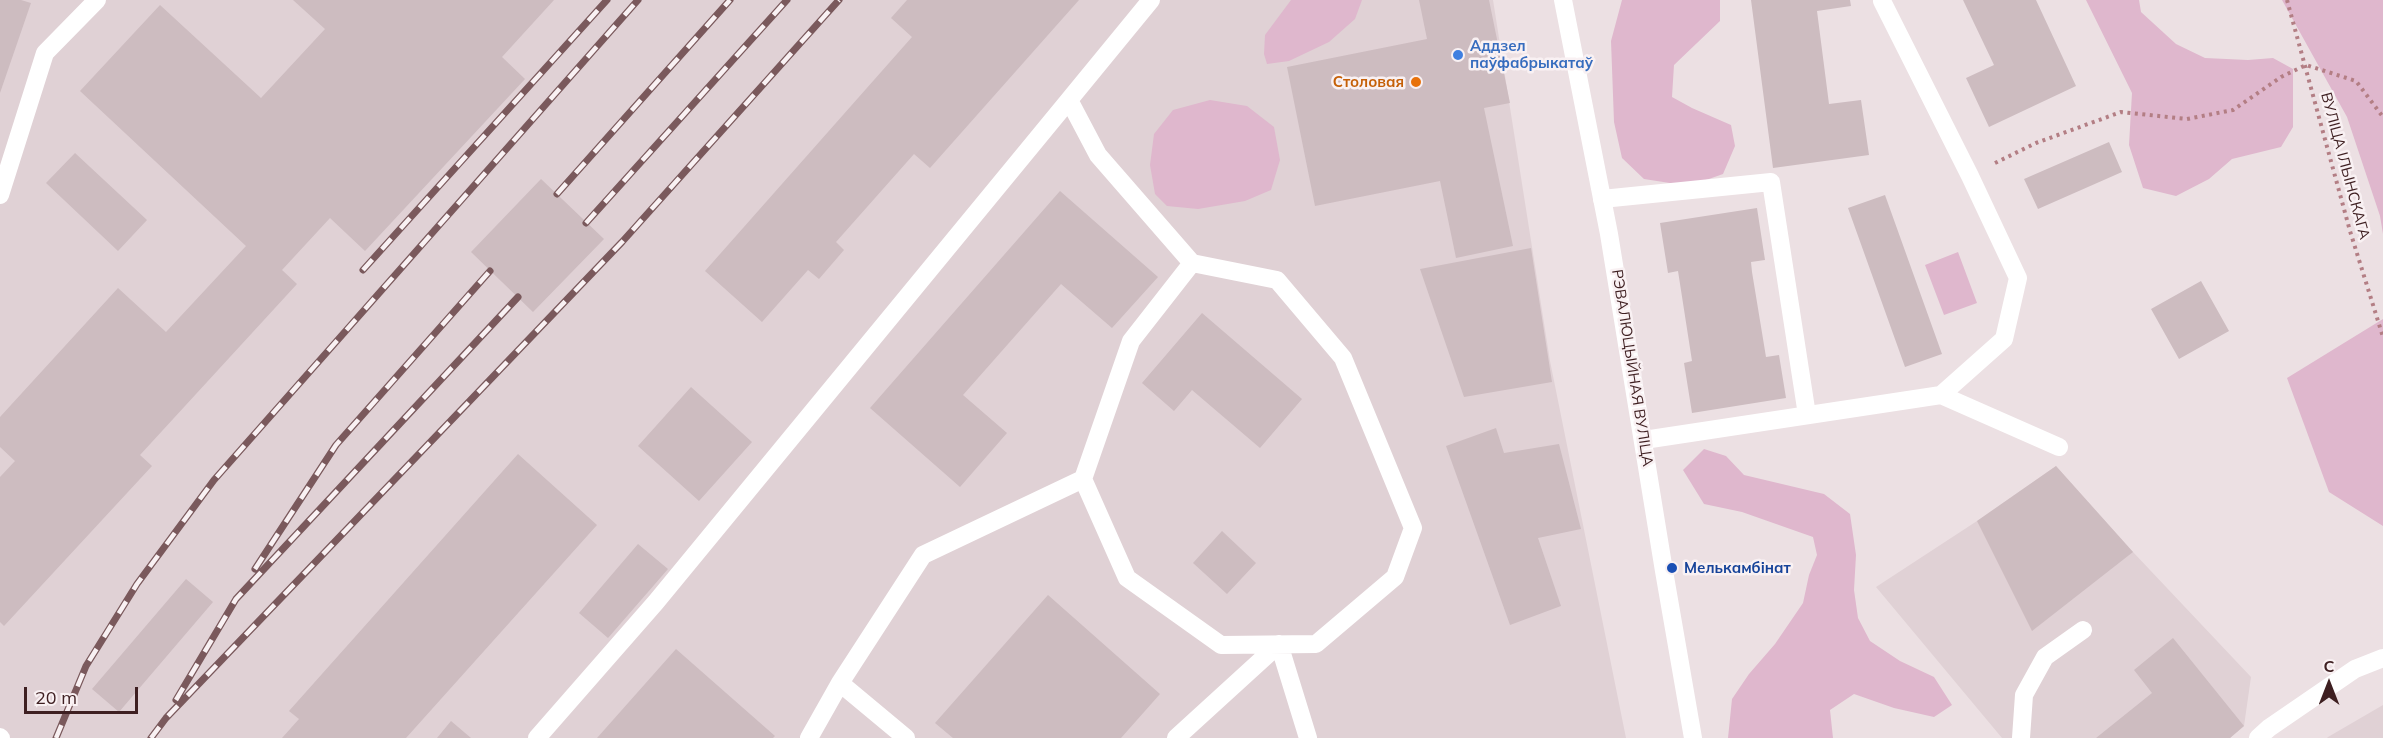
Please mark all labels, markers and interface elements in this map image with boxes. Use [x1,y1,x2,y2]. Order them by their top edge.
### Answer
place label: Аддзел паўфабрыкатаў [1470,37,1593,72]
marker: Аддзел паўфабрыкатаў [1451,48,1465,62]
place label: Столовая [1333,73,1404,91]
marker: Столовая [1409,75,1423,89]
street label: ВУЛІЦА ІЛЬІНСКАГА [2317,90,2373,242]
street label: РЭВАЛЮЦЫЙНАЯ ВУЛІЦА [1608,268,1656,468]
place label: Мелькамбінат [1684,559,1791,577]
marker: Мелькамбінат [1665,561,1679,575]
north arrow [2299,654,2359,714]
text: С [2324,656,2334,676]
scale bar [27,675,141,713]
text: 20 m [35,686,77,709]

